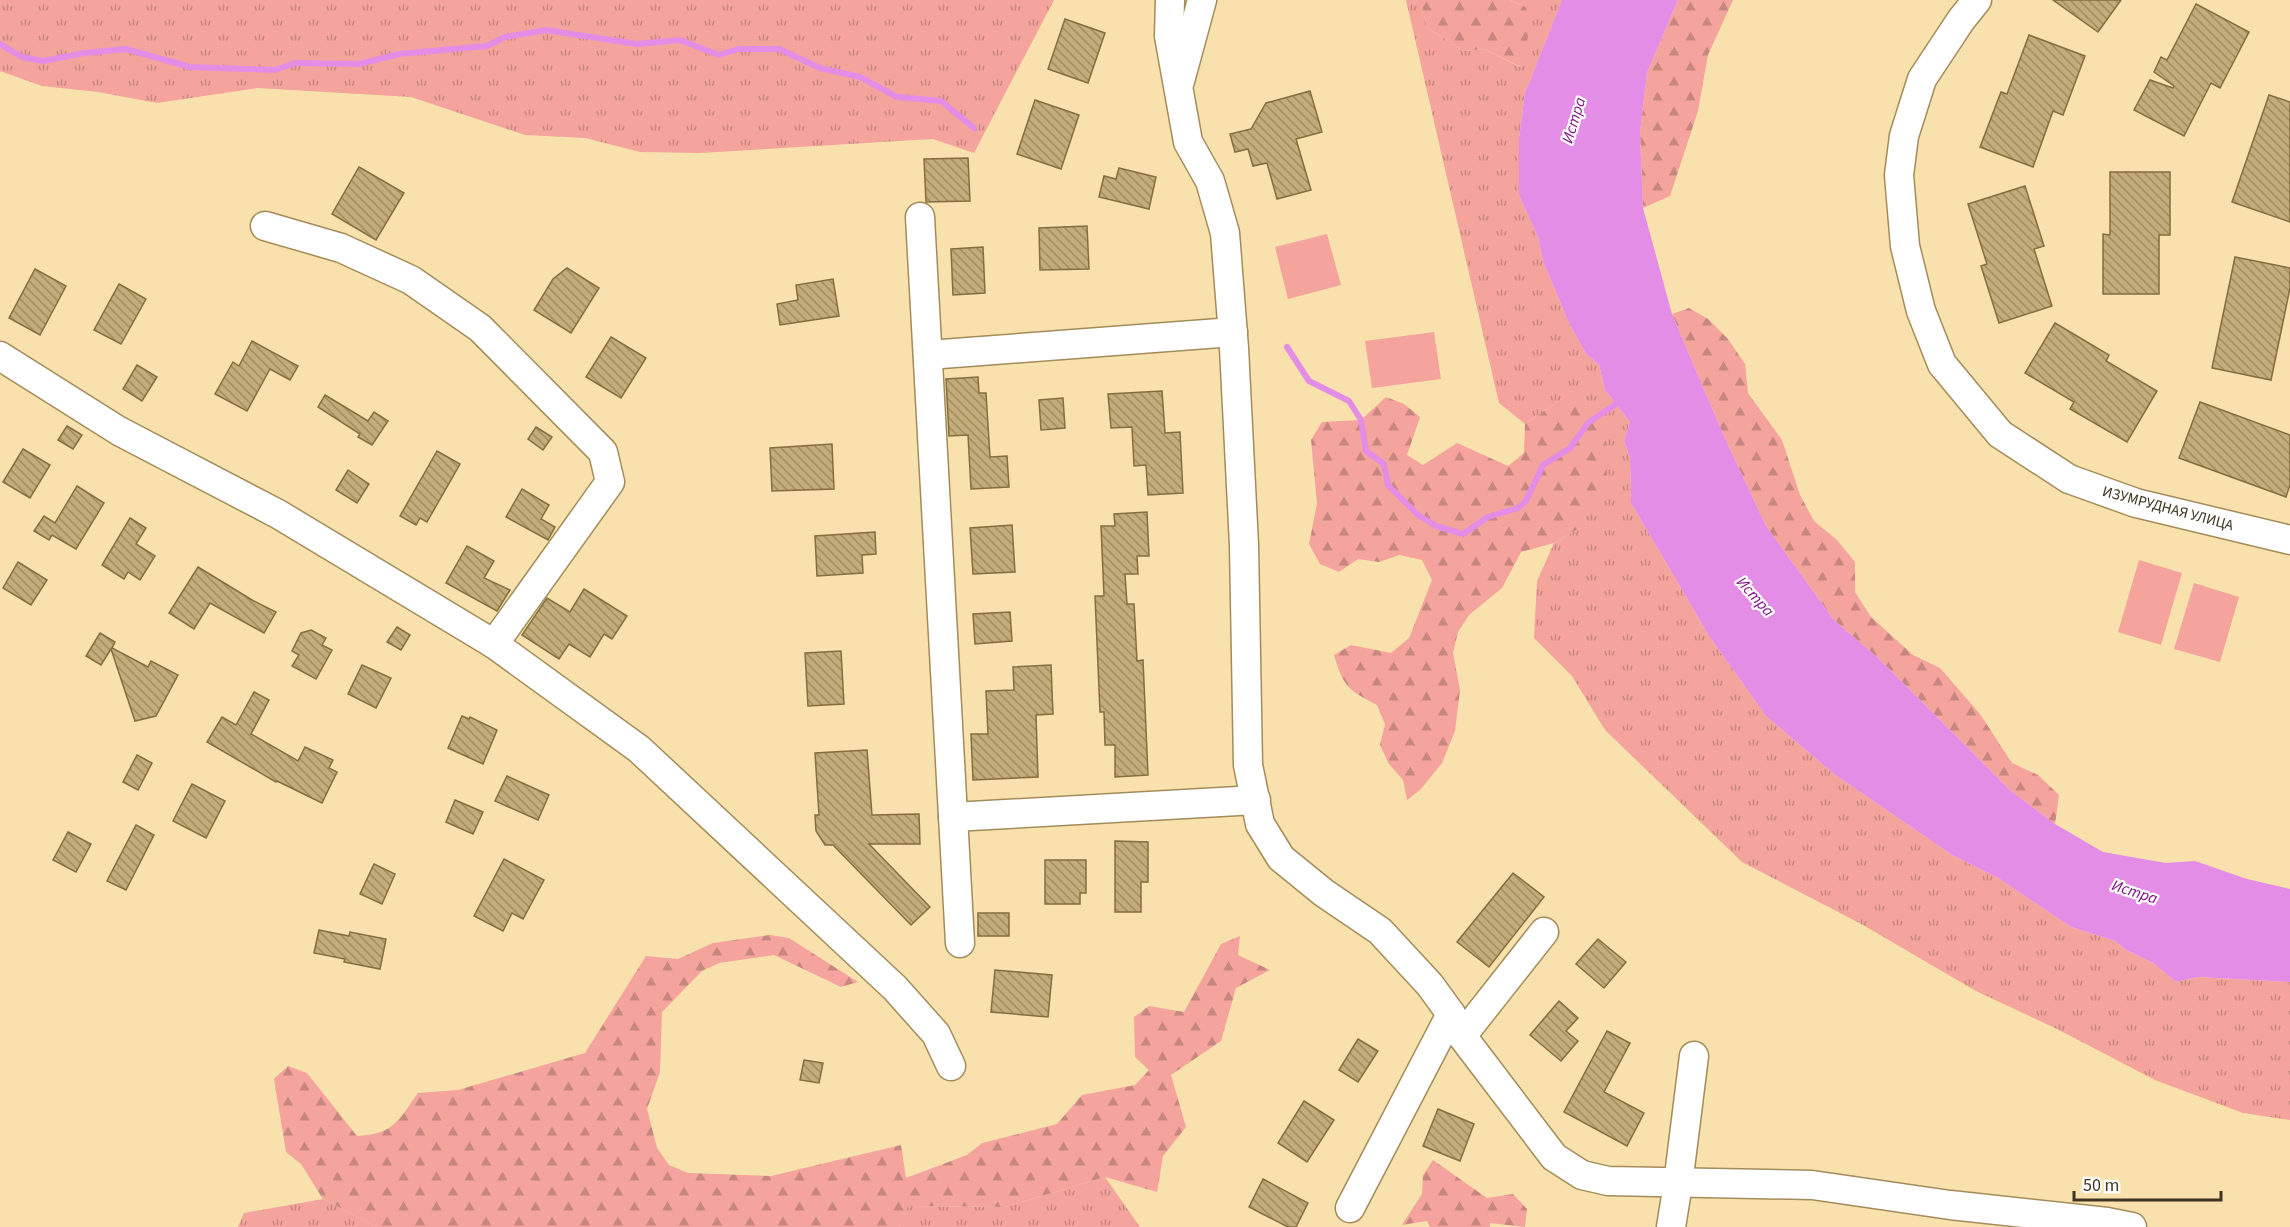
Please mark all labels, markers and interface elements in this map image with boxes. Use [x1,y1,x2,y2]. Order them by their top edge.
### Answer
water label: Истра [1557,94,1591,146]
street label: ИЗУМРУДНАЯ УЛИЦА [2100,481,2237,536]
water label: Истра [1731,572,1779,622]
water label: Истра [2109,874,2161,910]
scale bar [2074,1164,2221,1202]
text: 50 m [2083,1173,2119,1198]

